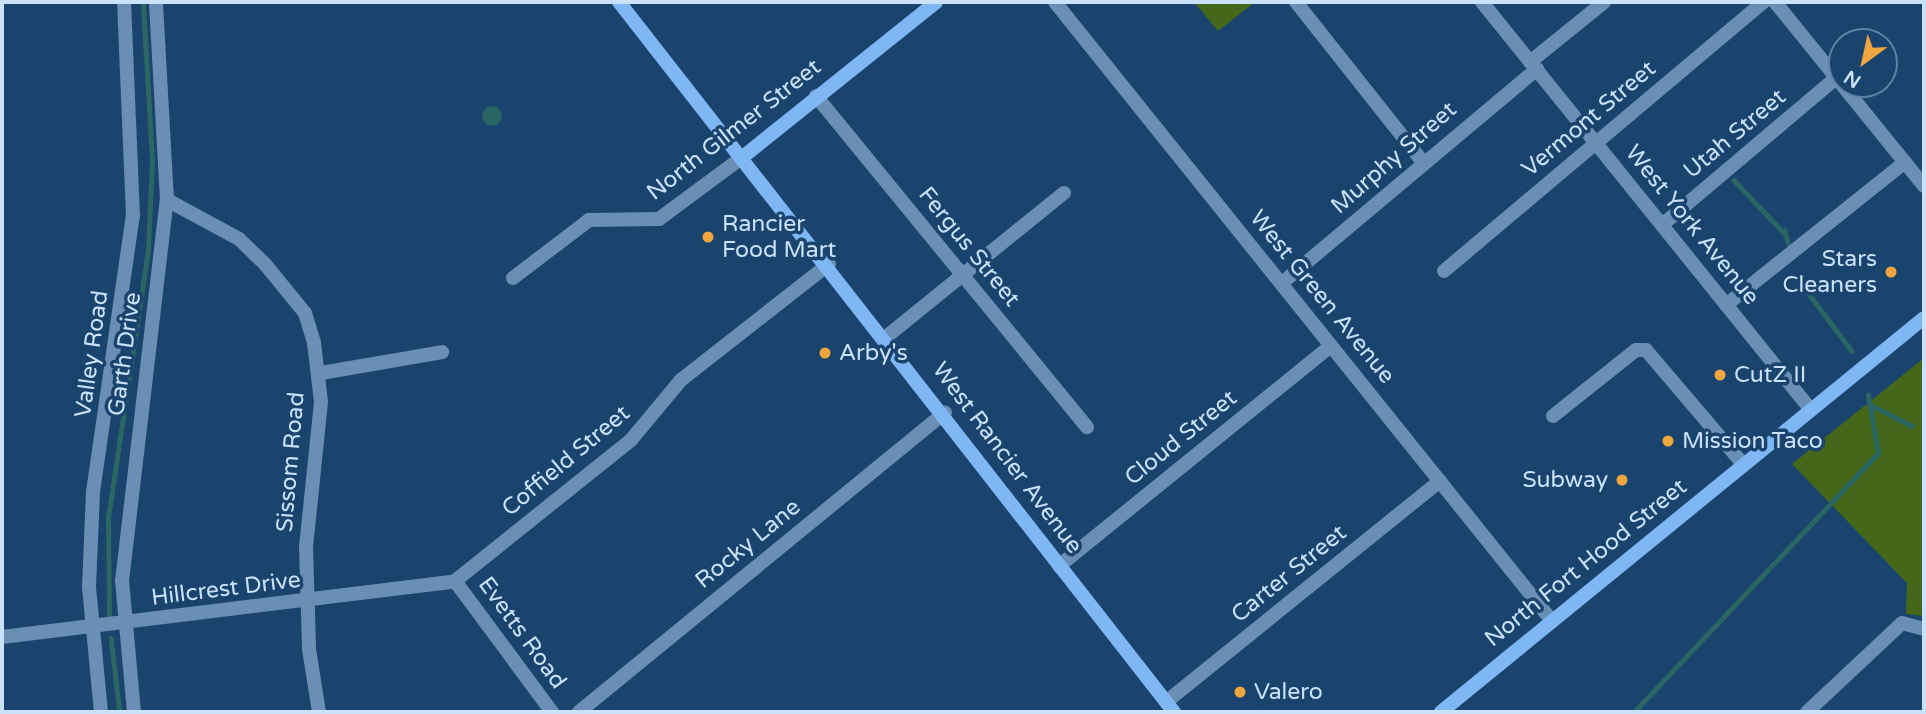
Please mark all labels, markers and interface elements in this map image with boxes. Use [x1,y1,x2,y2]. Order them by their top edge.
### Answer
north arrow [1828,28,1898,98]
street label: North Gilmer Street [641,53,827,207]
street label: Vermont Street [1517,55,1661,183]
text: N [1840,66,1865,92]
street label: Utah Street [1678,83,1792,185]
street label: Murphy Street [1326,96,1462,220]
street label: West York Avenue [1619,140,1765,310]
street label: Fergus Street [912,182,1026,312]
street label: West Green Avenue [1244,205,1400,389]
place label: Rancier Food Mart [722,210,836,264]
marker: Rancier Food Mart [700,229,716,245]
place label: Stars Cleaners [1782,245,1877,299]
marker: Stars Cleaners [1883,264,1899,280]
street label: Valley Road [69,289,115,419]
street label: Garth Drive [103,290,147,418]
place label: Arby's [839,339,908,367]
marker: Arby's [817,345,833,361]
street label: West Rancier Avenue [926,357,1088,559]
place label: CutZ II [1734,361,1806,389]
marker: CutZ II [1712,367,1728,383]
street label: Cloud Street [1119,385,1243,491]
street label: Sissom Road [271,391,311,533]
street label: Coffield Street [497,400,635,522]
place label: Mission Taco [1682,427,1823,455]
marker: Mission Taco [1660,433,1676,449]
place label: Subway [1523,466,1608,494]
marker: Subway [1614,472,1630,488]
street label: North Fort Hood Street [1480,473,1692,653]
street label: Rocky Lane [690,493,806,595]
street label: Carter Street [1226,519,1352,629]
street label: Hillcrest Drive [150,566,302,612]
street label: Evetts Road [472,572,572,694]
place label: Valero [1254,678,1323,706]
marker: Valero [1232,684,1248,700]

